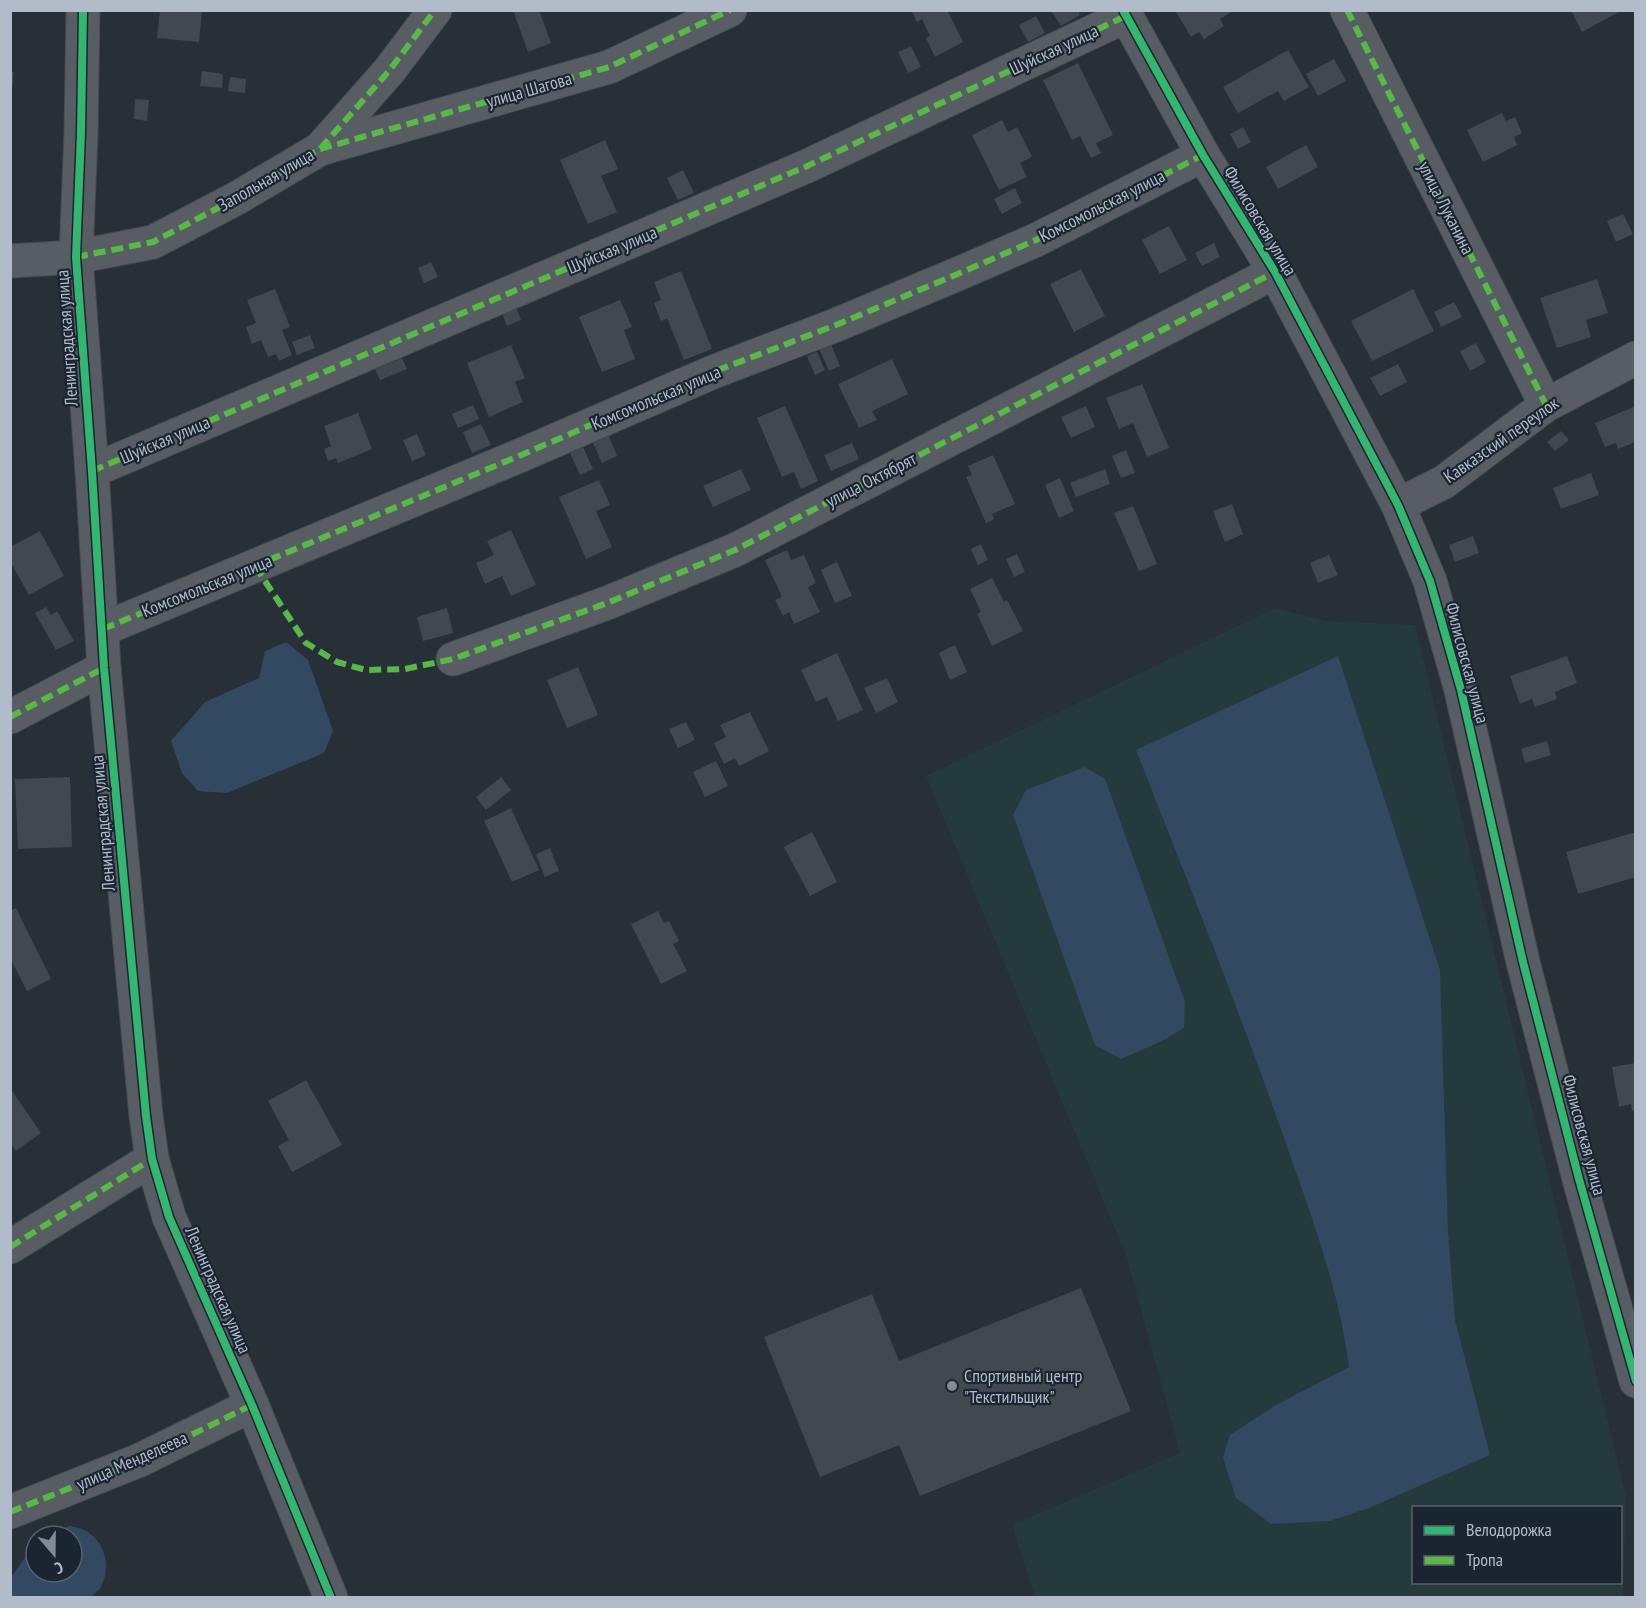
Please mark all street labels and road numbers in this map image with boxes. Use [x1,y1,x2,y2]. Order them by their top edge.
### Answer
street label: Шуйская улица [1006,19,1102,80]
street label: улица Шагова [483,66,574,113]
street label: Запольная улица [214,143,318,216]
street label: улица Луканина [1413,157,1480,258]
street label: Филисовская улица [1219,162,1302,280]
street label: Комсомольская улица [1035,164,1169,247]
street label: Шуйская улица [563,220,660,279]
street label: Ленинградская улица [50,269,83,408]
street label: Комсомольская улица [588,360,724,435]
street label: Кавказский переулок [1439,391,1563,488]
street label: Шуйская улица [116,410,213,469]
street label: улица Октябрят [822,447,920,512]
street label: Комсомольская улица [138,549,275,622]
street label: Филисовская улица [1440,600,1495,726]
street label: Ленинградская улица [85,754,120,893]
street label: Филисовская улица [1557,1072,1612,1198]
street label: Ленинградская улица [180,1222,257,1357]
street label: улица Менделеева [73,1426,191,1495]

